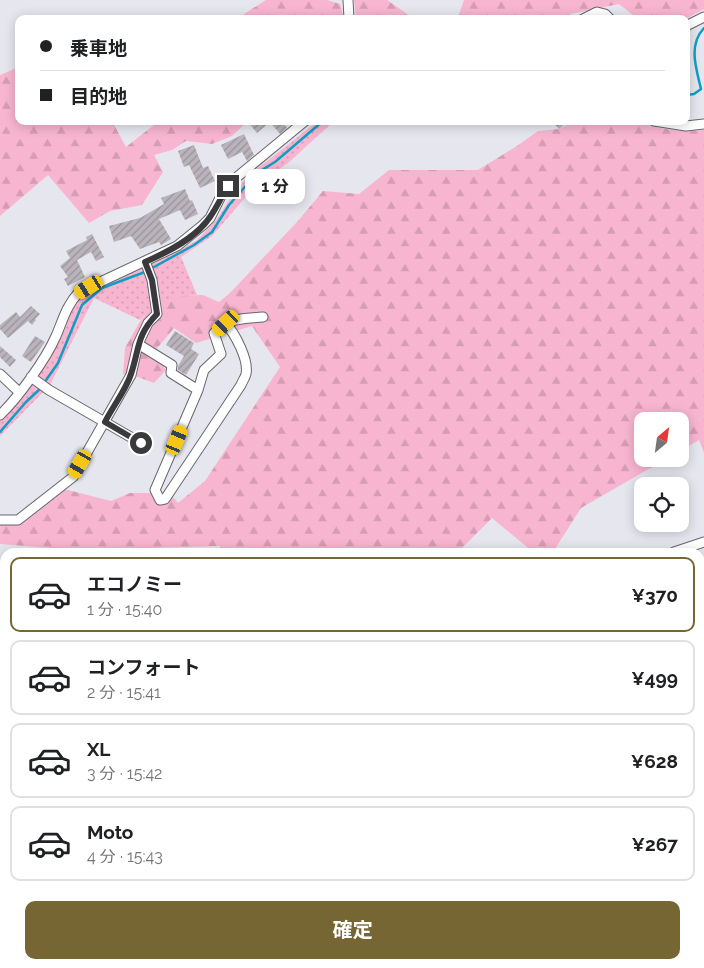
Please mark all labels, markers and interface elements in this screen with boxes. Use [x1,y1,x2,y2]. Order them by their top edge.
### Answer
text: 乗車地 [70,37,127,59]
text: 目的地 [70,85,127,107]
callout: 1 分 [246,168,306,204]
route end [217,175,239,197]
text: 1 分 [261,177,289,196]
car [72,273,105,301]
car [209,307,242,339]
north arrow [634,412,689,468]
map controls [634,412,689,532]
car [164,423,189,457]
route start [130,432,152,454]
car [66,447,93,481]
button: locate [634,477,689,532]
icon: car [27,572,72,617]
text: エコノミー [87,573,182,595]
text: ¥370 [632,584,678,606]
text: 1 分 · 15:40 [87,600,162,619]
icon: car [27,655,72,700]
text: コンフォート [87,656,200,678]
text: ¥499 [631,667,678,689]
text: 2 分 · 15:41 [87,683,161,702]
icon: car [27,738,72,783]
text: XL [87,738,110,760]
text: ¥628 [631,750,678,772]
text: 3 分 · 15:42 [87,764,162,783]
icon: car [27,821,72,866]
text: Moto [87,821,133,843]
text: ¥267 [632,833,678,855]
text: 4 分 · 15:43 [87,847,163,866]
button: 確定 [25,901,680,959]

